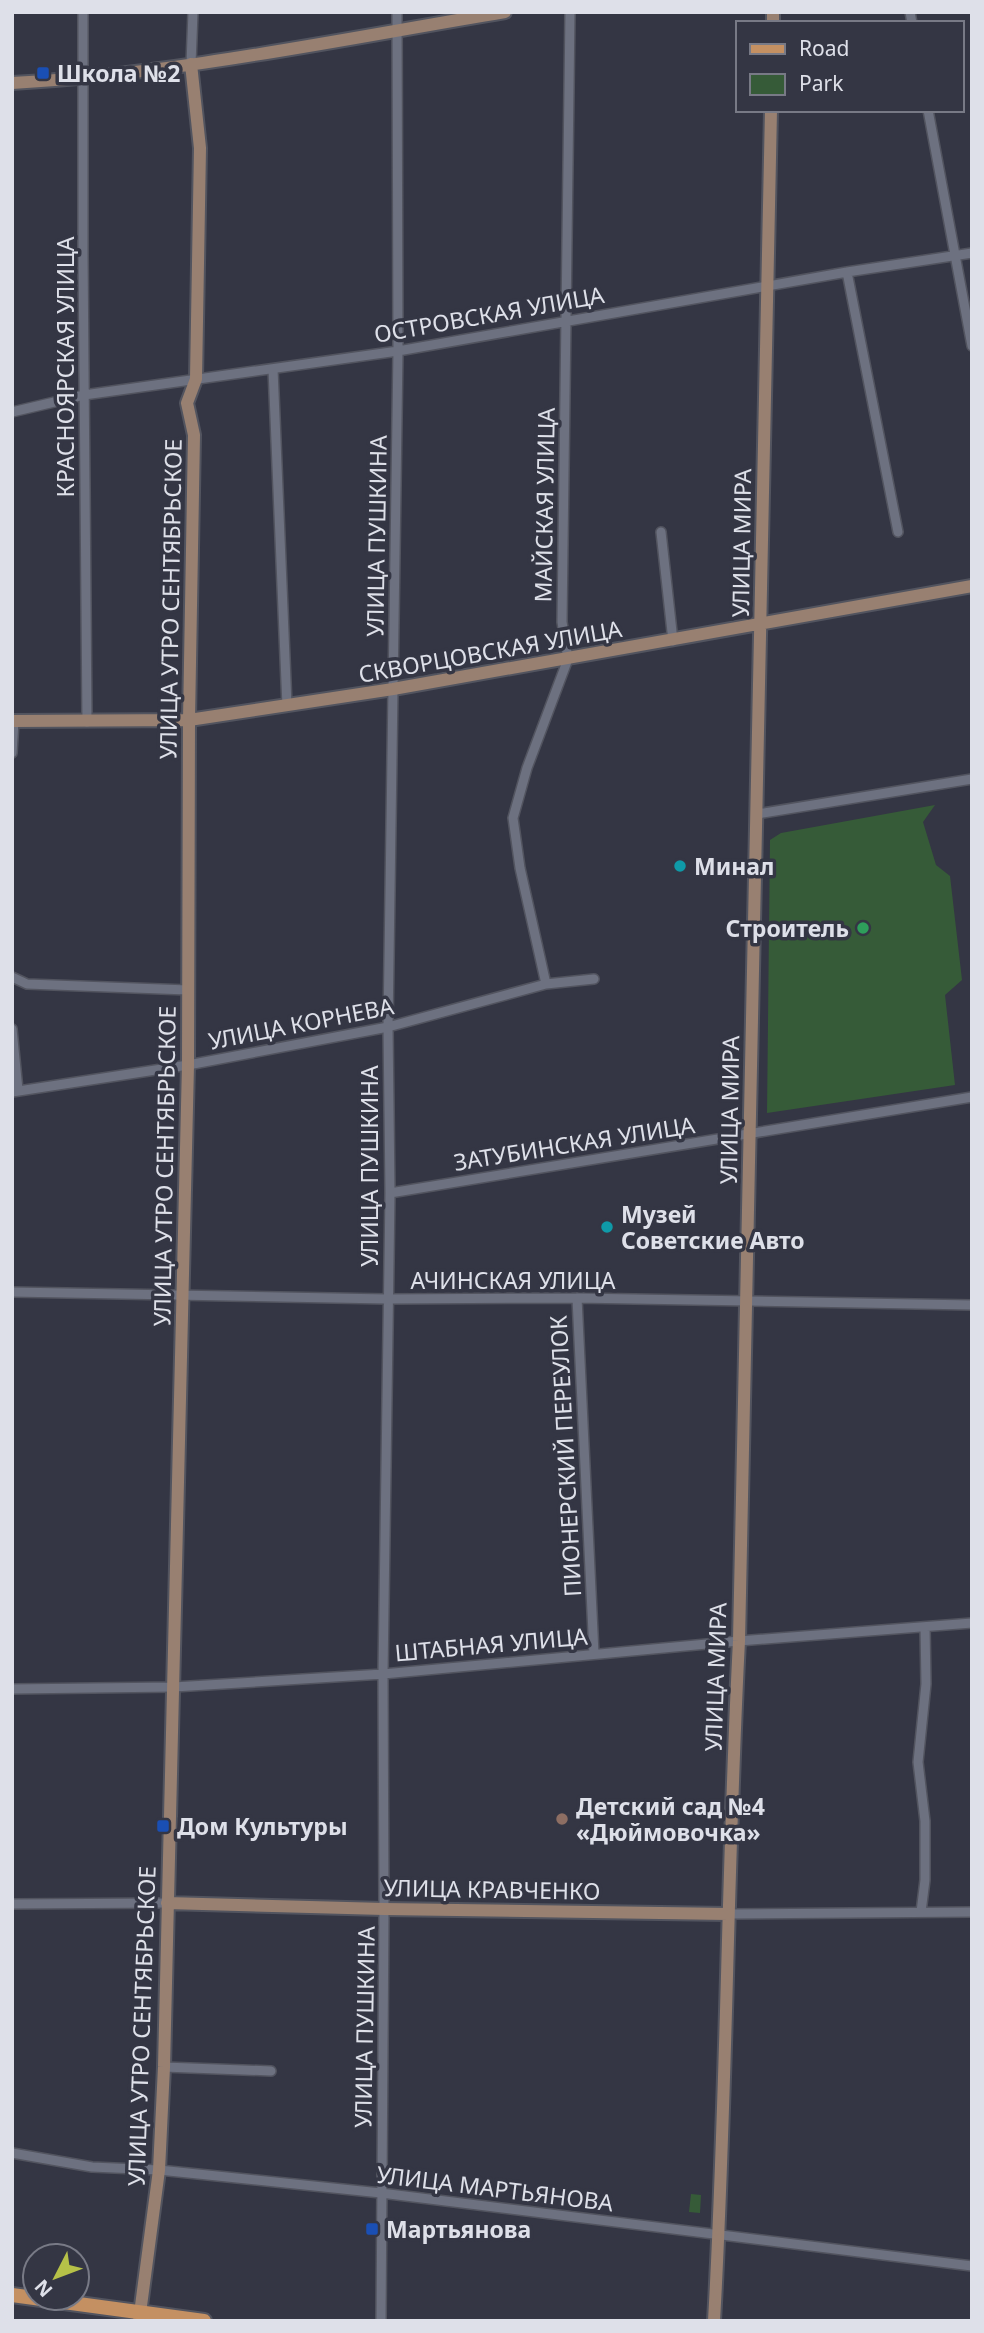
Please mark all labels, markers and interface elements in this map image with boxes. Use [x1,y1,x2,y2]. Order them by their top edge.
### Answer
legend [736,21,963,112]
text: Road [799,34,849,62]
place label: Школа №2 [57,57,180,89]
marker: Школа №2 [35,65,51,81]
text: Park [799,69,844,97]
street label: КРАСНОЯРСКАЯ УЛИЦА [49,236,81,497]
street label: ОСТРОВСКАЯ УЛИЦА [371,278,607,350]
street label: МАЙСКАЯ УЛИЦА [526,407,562,603]
street label: УЛИЦА ПУШКИНА [358,435,394,637]
street label: УЛИЦА УТРО СЕНТЯБРЬСКОЕ [151,438,189,760]
street label: УЛИЦА МИРА [724,468,758,618]
street label: СКВОРЦОВСКАЯ УЛИЦА [356,612,624,690]
place label: Минал [694,850,774,882]
marker: Минал [672,858,688,874]
place label: Строитель [725,912,849,944]
marker: Строитель [855,920,871,936]
street label: УЛИЦА КОРНЕВА [206,989,397,1057]
street label: УЛИЦА УТРО СЕНТЯБРЬСКОЕ [145,1005,183,1327]
street label: УЛИЦА МИРА [712,1035,746,1185]
street label: УЛИЦА ПУШКИНА [353,1065,385,1267]
street label: ЗАТУБИНСКАЯ УЛИЦА [451,1108,697,1178]
place label: Музей Советские Авто [621,1198,805,1256]
marker: Музей Советские Авто [599,1219,615,1235]
street label: АЧИНСКАЯ УЛИЦА [411,1264,616,1296]
street label: ПИОНЕРСКИЙ ПЕРЕУЛОК [542,1314,588,1598]
street label: УЛИЦА МИРА [696,1602,734,1752]
street label: ШТАБНАЯ УЛИЦА [393,1620,589,1668]
place label: Детский сад №4 «Дюймовочка» [576,1790,765,1848]
place label: Дом Культуры [177,1810,348,1842]
marker: Детский сад №4 «Дюймовочка» [554,1811,570,1827]
marker: Дом Культуры [155,1818,171,1834]
street label: УЛИЦА УТРО СЕНТЯБРЬСКОЕ [119,1865,163,2187]
street label: УЛИЦА КРАВЧЕНКО [383,1871,601,1907]
street label: УЛИЦА ПУШКИНА [346,1926,382,2128]
street label: УЛИЦА МАРТЬЯНОВА [375,2158,616,2218]
place label: Мартьянова [386,2213,531,2245]
marker: Мартьянова [364,2221,380,2237]
north arrow [21,2242,91,2312]
text: N [29,2274,58,2303]

